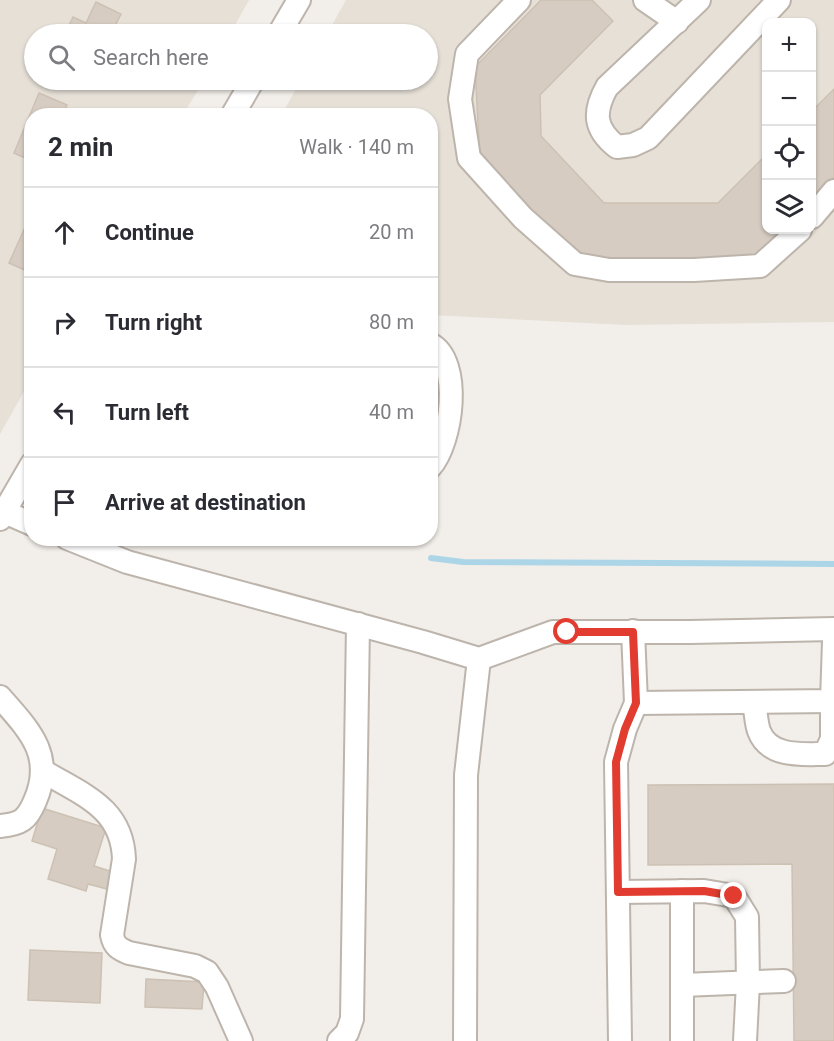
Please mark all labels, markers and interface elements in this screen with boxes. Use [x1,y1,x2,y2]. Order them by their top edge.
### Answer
map controls [762,18,816,234]
button: + [762,18,816,72]
search box [24,24,438,90]
icon: search [45,41,78,74]
text: Search here [93,45,209,70]
button: − [762,72,816,126]
button: locate [762,126,816,180]
text: 2 min [48,132,113,162]
text: Walk · 140 m [299,135,414,159]
button: layers [762,180,816,234]
icon: ahead [48,216,81,249]
text: Continue [105,220,194,245]
text: 20 m [369,220,414,244]
icon: right [48,306,81,339]
text: Turn right [105,310,202,335]
text: 80 m [369,310,414,334]
icon: left [48,396,81,429]
text: Turn left [105,400,189,425]
text: 40 m [369,400,414,424]
icon: arrive [48,486,81,519]
text: Arrive at destination [105,490,306,515]
route start [553,618,579,644]
route end [720,882,746,908]

